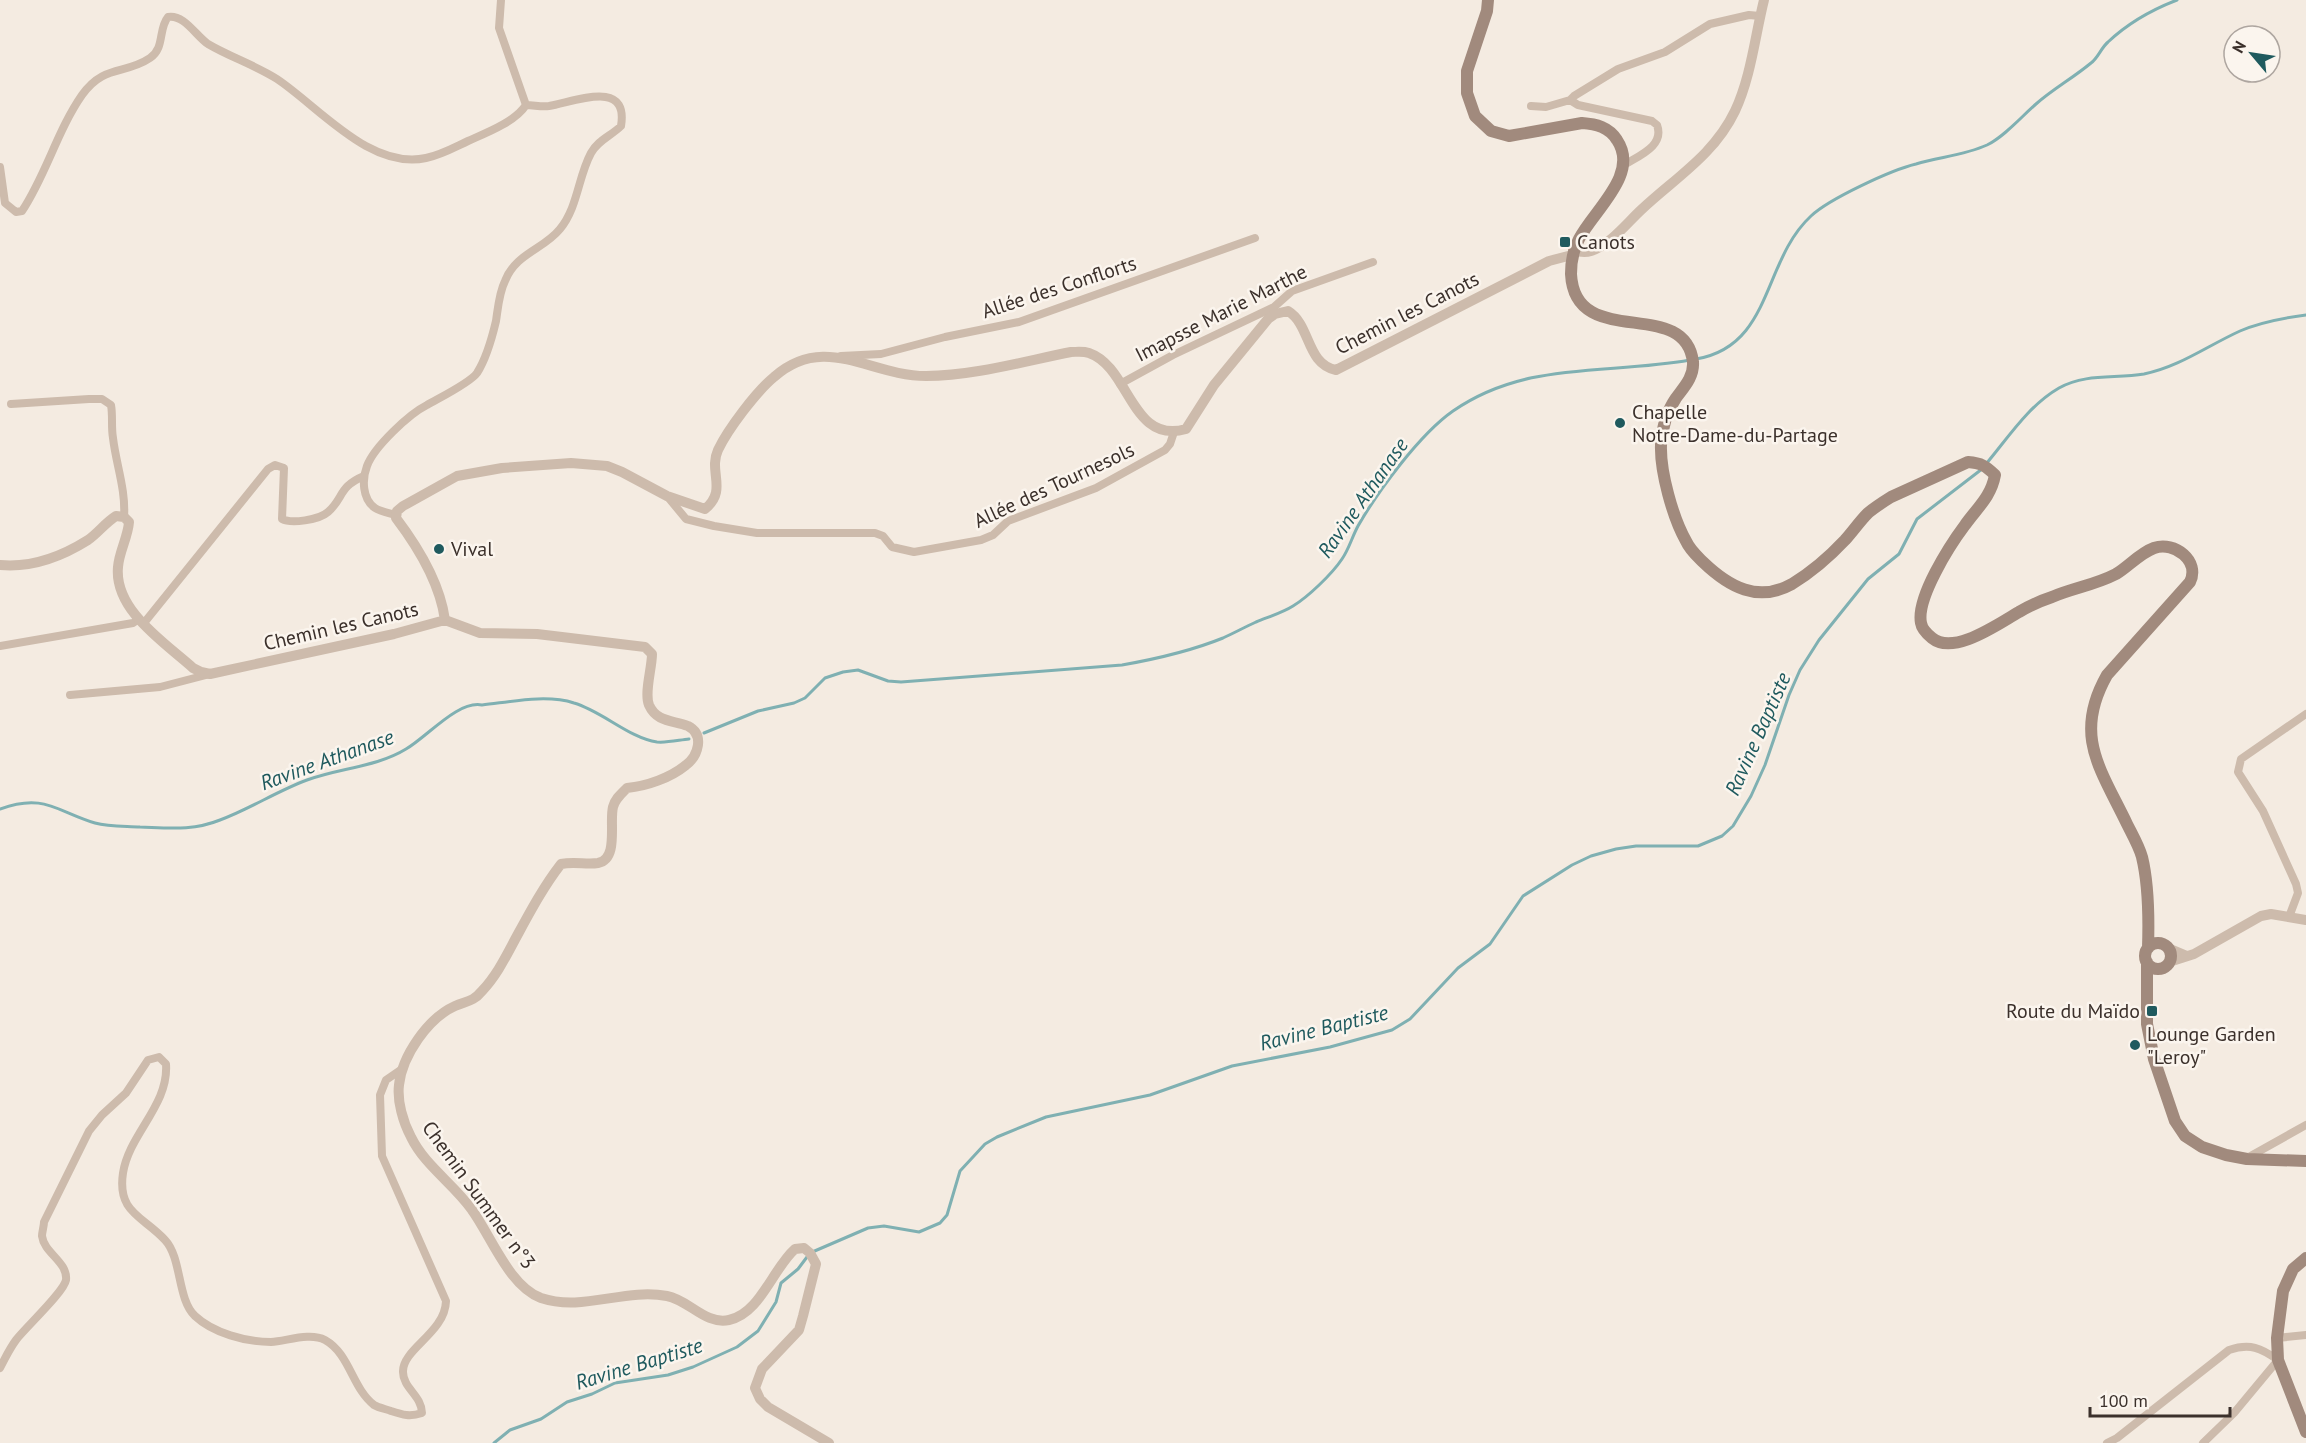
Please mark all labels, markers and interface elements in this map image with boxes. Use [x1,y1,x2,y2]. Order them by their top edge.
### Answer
north arrow [2222,24,2282,84]
text: N [2228,37,2250,56]
place label: Canots [1577,229,1635,255]
marker: Canots [1558,235,1572,249]
street label: Allée des Conflorts [978,250,1140,324]
street label: Imapsse Marie Marthe [1131,258,1311,368]
street label: Chemin les Canots [1331,266,1483,360]
place label: Chapelle Notre-Dame-du-Partage [1632,399,1838,448]
marker: Chapelle Notre-Dame-du-Partage [1613,416,1627,430]
water label: Ravine Athanase [1311,432,1414,563]
street label: Allée des Tournesols [970,436,1138,534]
place label: Vival [450,536,493,562]
marker: Vival [432,542,446,556]
street label: Chemin les Canots [261,596,421,656]
water label: Ravine Baptiste [1718,668,1797,799]
water label: Ravine Athanase [256,723,398,796]
water label: Ravine Baptiste [1257,998,1391,1057]
place label: Route du Maïdo [2006,998,2140,1024]
marker: Route du Maïdo [2145,1004,2159,1018]
place label: Lounge Garden "Leroy" [2147,1021,2276,1070]
marker: Lounge Garden "Leroy" [2128,1038,2142,1052]
street label: Chemin Summer n°3 [416,1116,542,1274]
water label: Ravine Baptiste [572,1331,706,1396]
scale bar [2090,1380,2230,1418]
text: 100 m [2099,1389,2148,1412]

